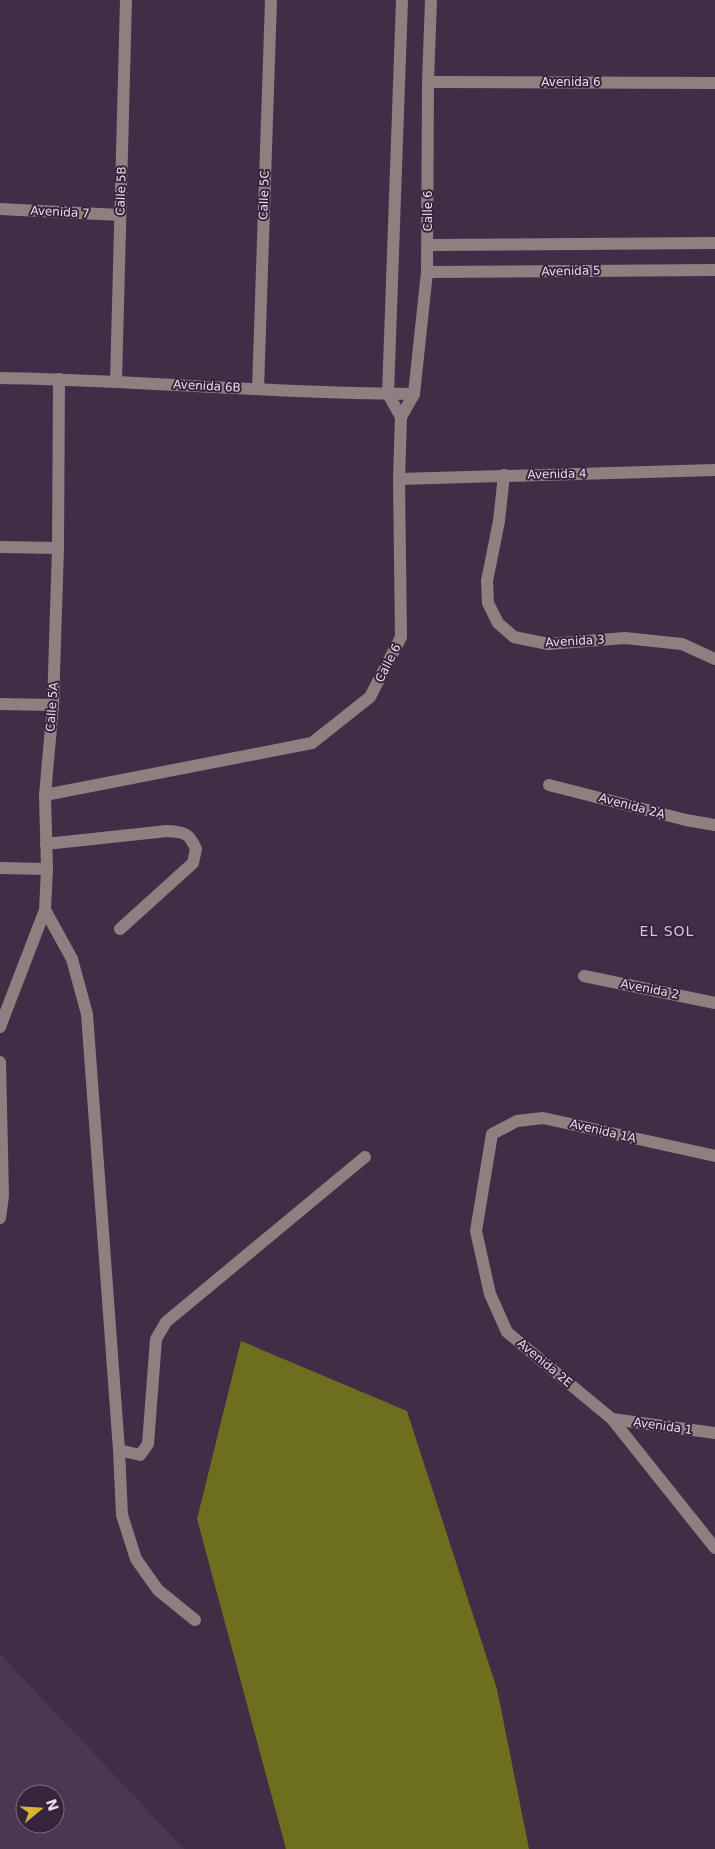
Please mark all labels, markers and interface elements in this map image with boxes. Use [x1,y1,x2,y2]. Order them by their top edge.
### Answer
street label: Avenida 6 [541,75,601,89]
street label: Calle 5B [113,166,129,216]
street label: Calle 5C [256,170,272,220]
street label: Calle 6 [421,190,435,232]
street label: Avenida 7 [30,203,90,221]
street label: Avenida 5 [541,263,601,279]
street label: Avenida 6B [173,377,241,395]
street label: Avenida 4 [527,466,587,482]
street label: Avenida 3 [545,632,605,650]
street label: Calle 6 [372,641,404,685]
street label: Calle 5A [43,681,61,732]
street label: Avenida 2A [598,790,667,822]
district label: EL SOL [640,923,694,939]
street label: Avenida 2 [620,976,680,1002]
street label: Avenida 1A [569,1117,638,1146]
street label: Avenida 2E [515,1336,575,1390]
street label: Avenida 1 [633,1415,693,1437]
north arrow [15,1784,65,1834]
text: N [43,1797,62,1813]

